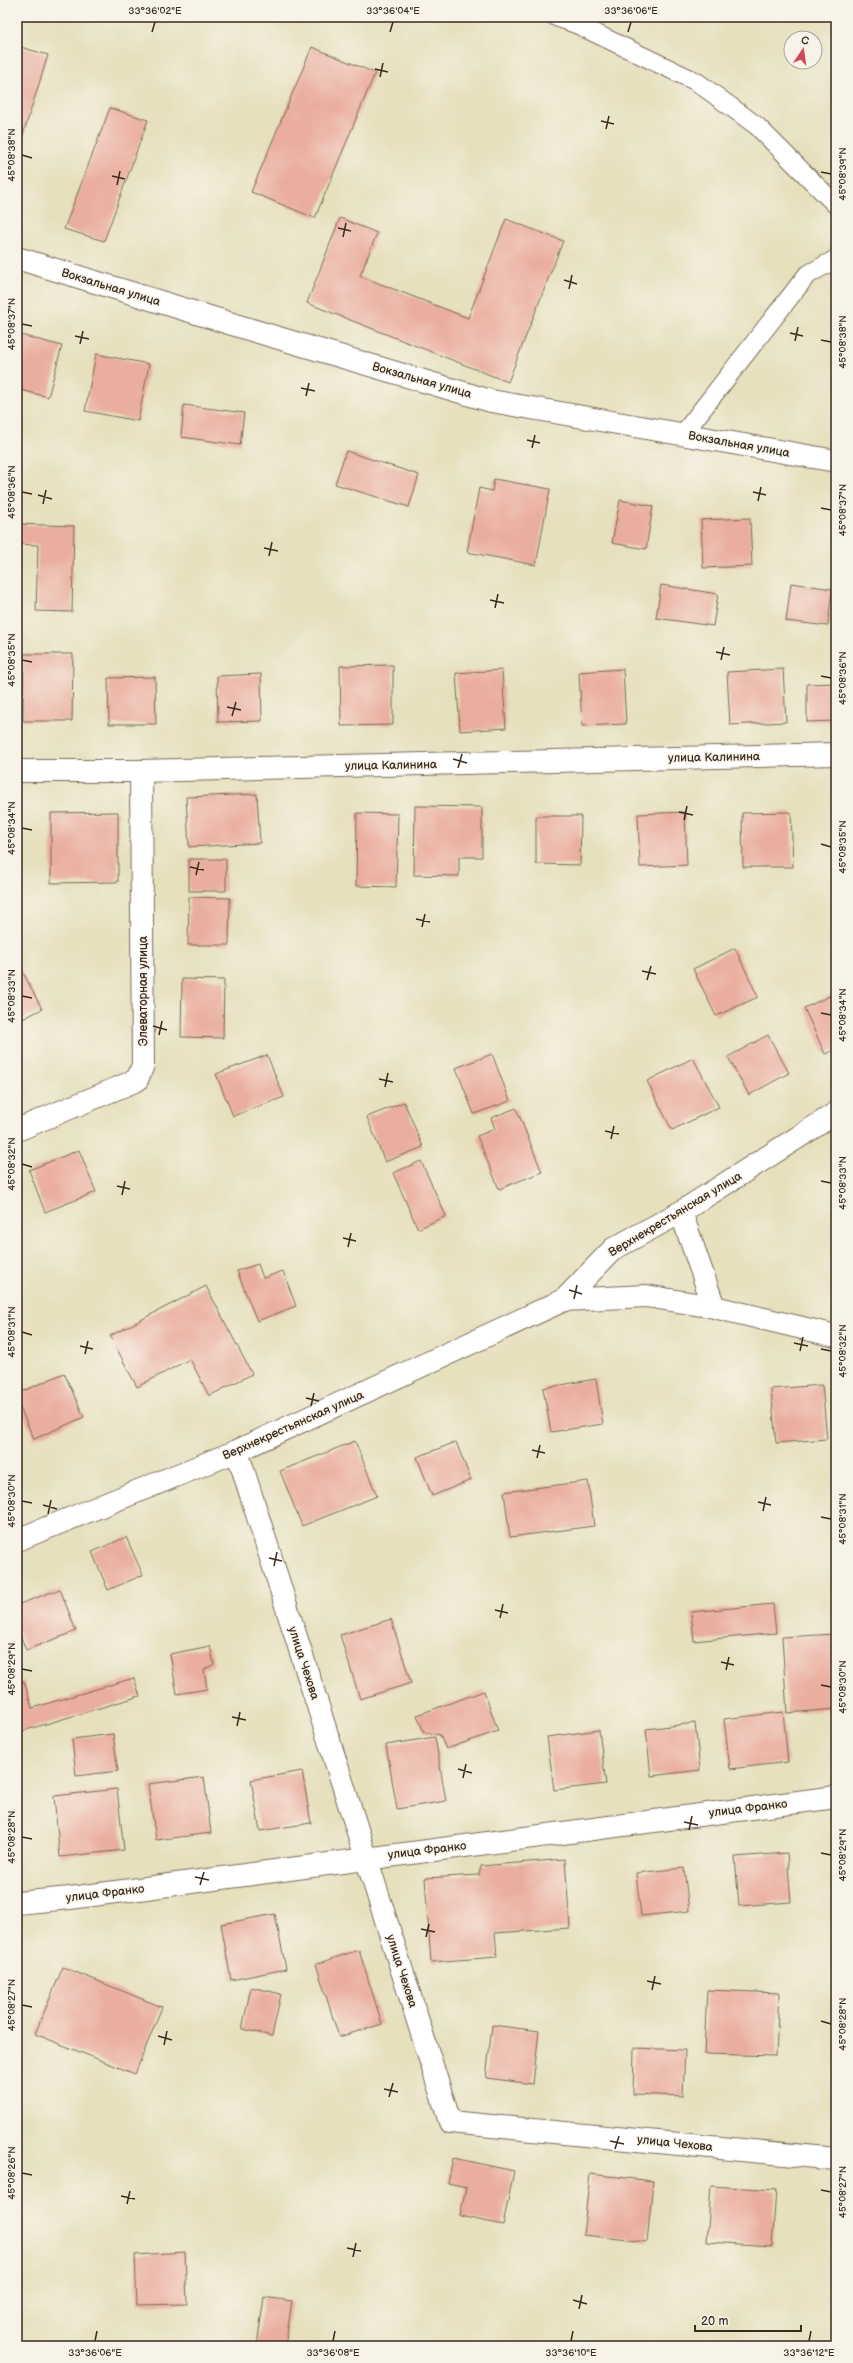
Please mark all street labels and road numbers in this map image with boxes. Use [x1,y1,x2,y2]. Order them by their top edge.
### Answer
street label: Вокзальная улица [59,265,162,310]
street label: Вокзальная улица [370,359,473,402]
street label: Вокзальная улица [687,428,791,461]
street label: улица Калинина [668,749,760,766]
street label: улица Калинина [345,757,437,774]
street label: Элеваторная улица [136,936,151,1046]
street label: Верхнекрестьянская улица [606,1169,745,1260]
street label: Верхнекрестьянская улица [220,1388,366,1463]
street label: улица Чехова [285,1625,322,1702]
street label: улица Франко [708,1796,788,1821]
street label: улица Франко [387,1838,467,1863]
street label: улица Франко [65,1881,145,1906]
street label: улица Чехова [383,1933,420,2010]
street label: улица Чехова [636,2132,714,2155]

